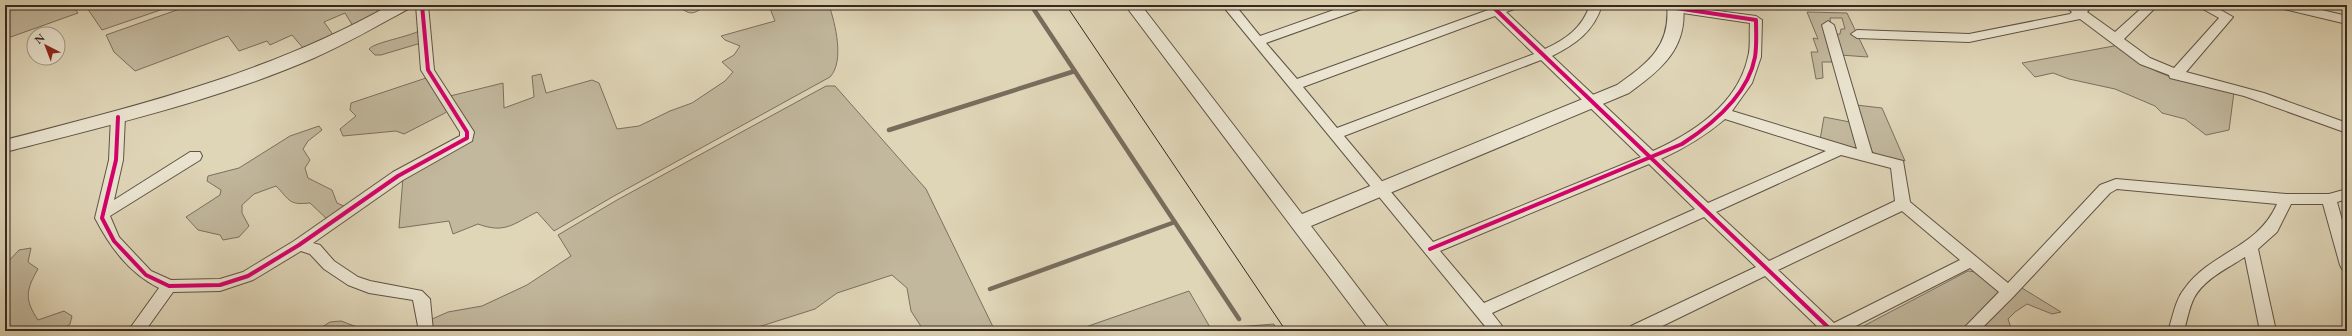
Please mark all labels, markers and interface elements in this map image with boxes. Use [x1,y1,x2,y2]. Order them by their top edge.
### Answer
north arrow [26,26,66,66]
text: N [31,30,47,47]

